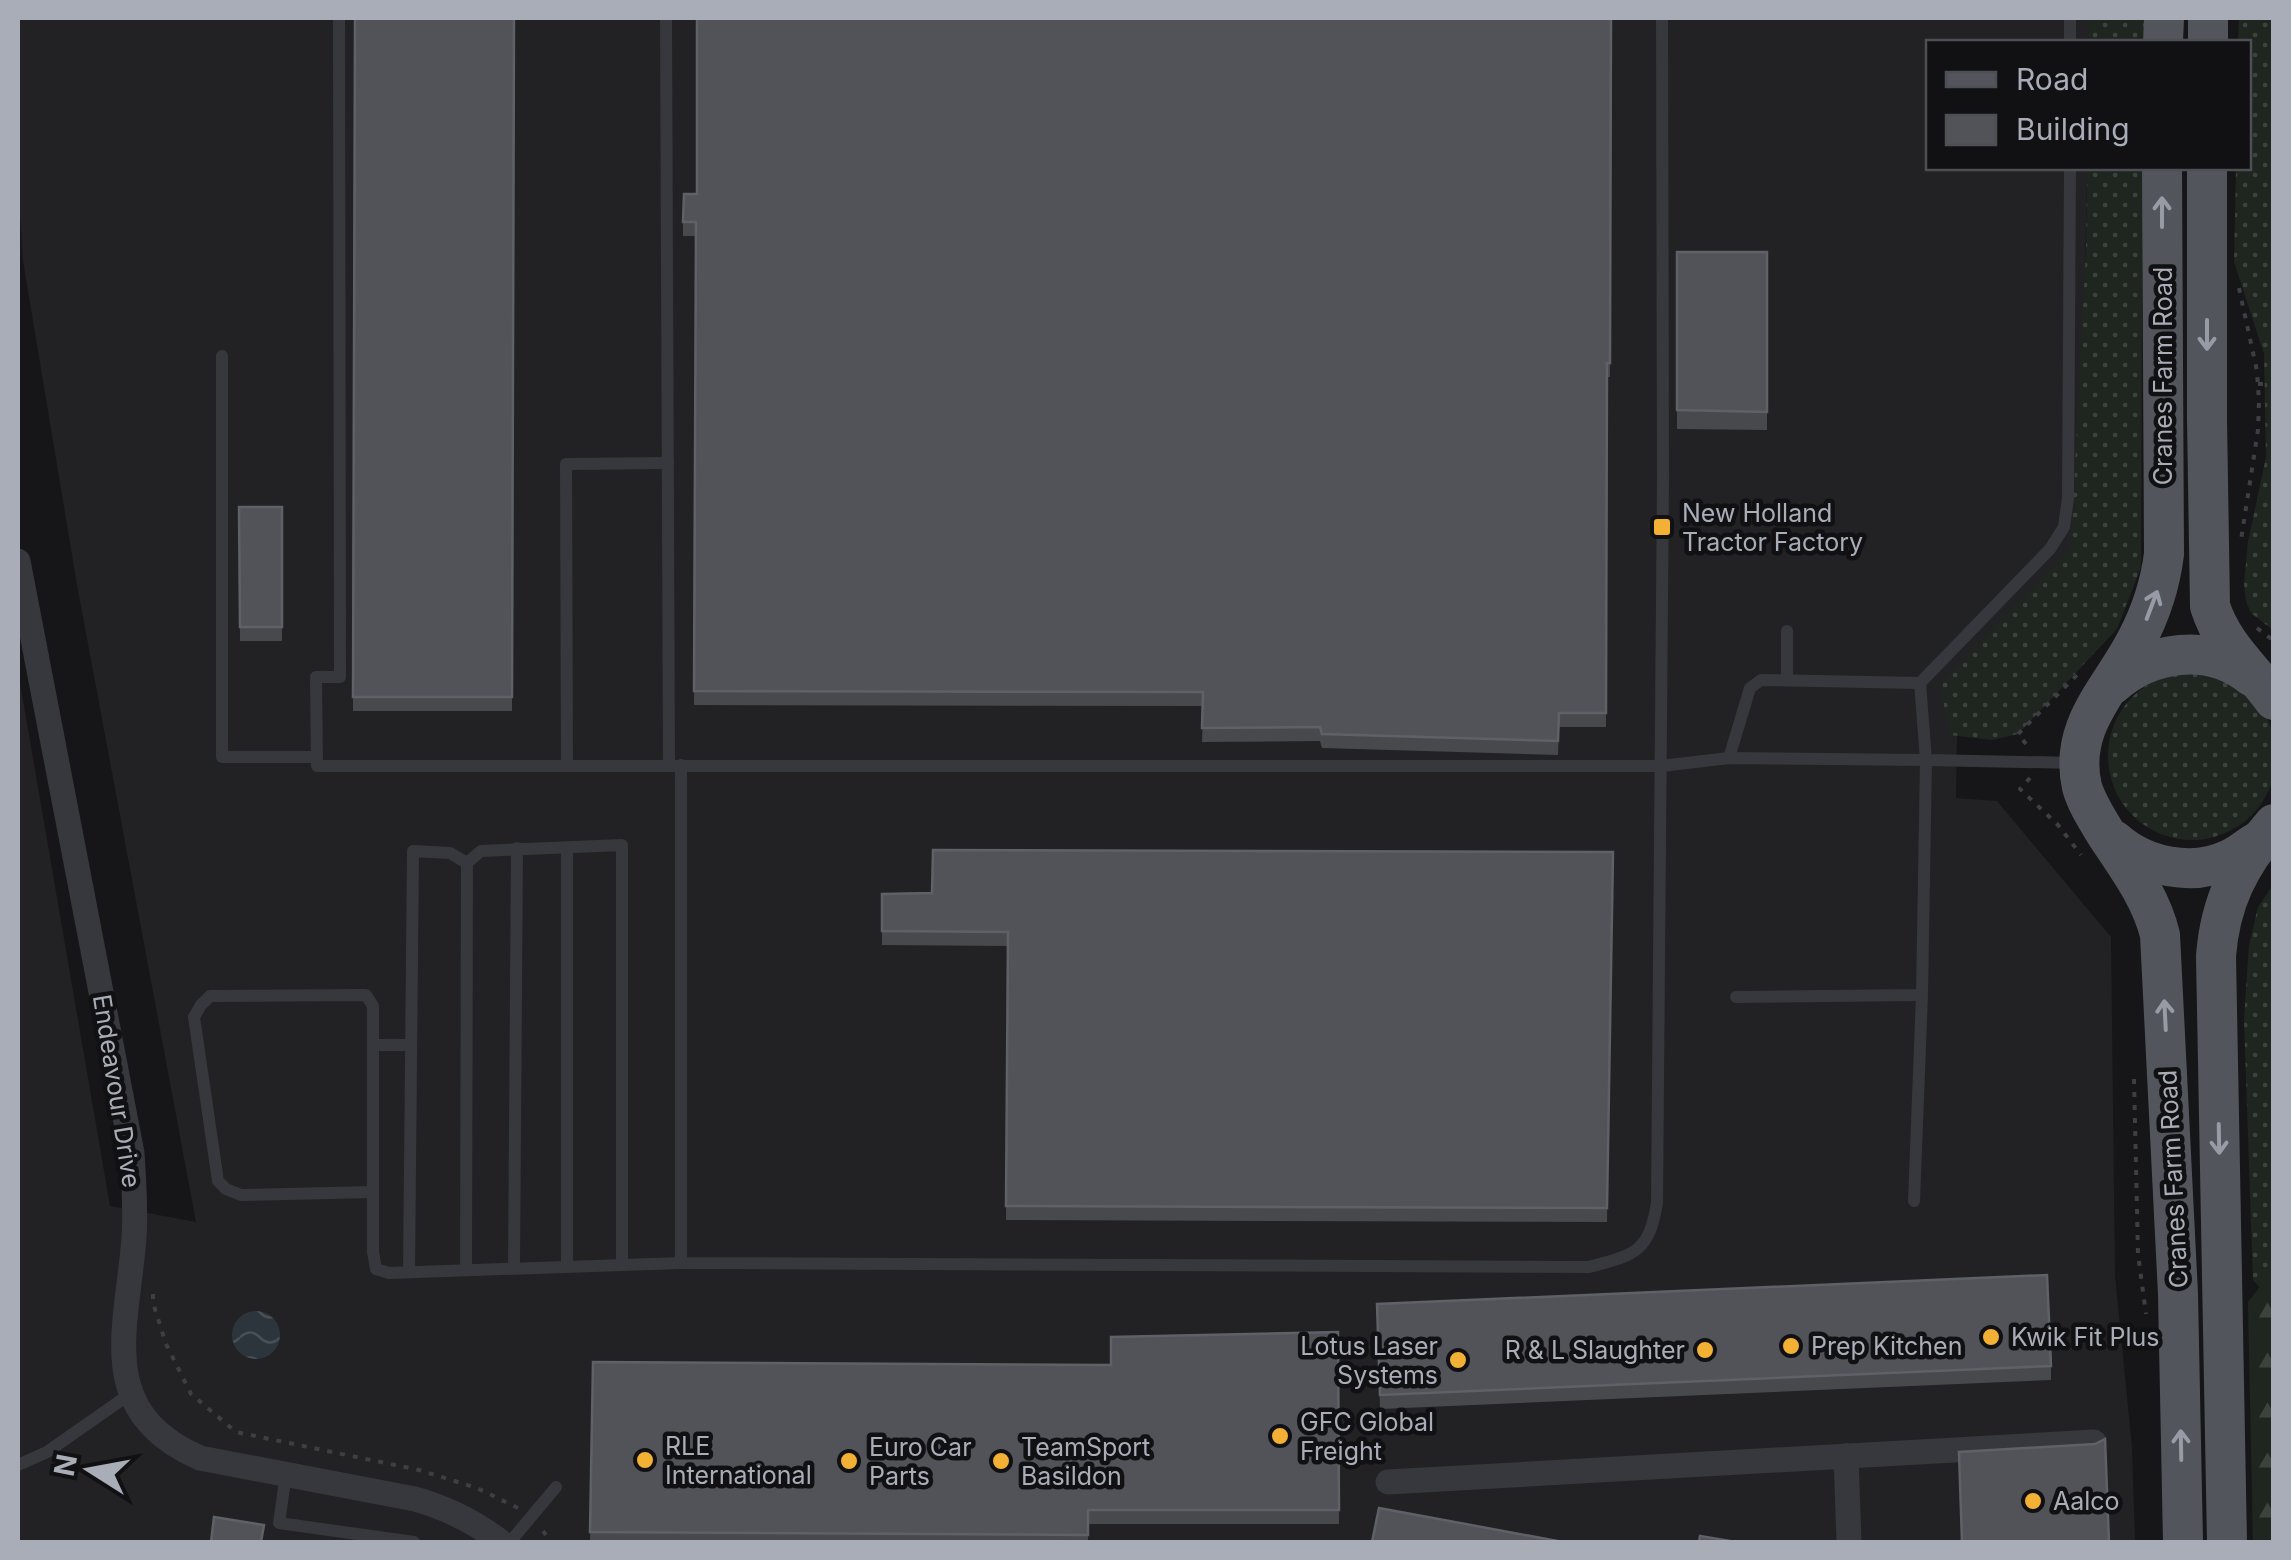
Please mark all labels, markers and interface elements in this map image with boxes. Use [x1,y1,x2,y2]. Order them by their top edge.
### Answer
legend [1926,40,2251,170]
text: Road [2016,61,2088,97]
text: Building [2016,111,2130,147]
one-way arrow [2152,197,2172,230]
street label: Cranes Farm Road [2148,267,2178,485]
one-way arrow [2198,318,2216,350]
place label: New Holland Tractor Factory [1682,498,1863,557]
marker: New Holland Tractor Factory [1651,516,1673,538]
one-way arrow [2145,591,2163,621]
street label: Endeavour Drive [87,992,147,1190]
one-way arrow [2155,1000,2174,1032]
street label: Cranes Farm Road [2152,1069,2194,1289]
one-way arrow [2210,1122,2229,1154]
place label: Kwik Fit Plus [2011,1322,2160,1352]
marker: Kwik Fit Plus [1980,1326,2002,1348]
place label: Lotus Laser Systems [1300,1331,1438,1390]
place label: Prep Kitchen [1811,1331,1962,1361]
place label: R & L Slaughter [1505,1335,1685,1365]
marker: Prep Kitchen [1780,1335,1802,1357]
marker: R & L Slaughter [1694,1339,1716,1361]
marker: Lotus Laser Systems [1447,1349,1469,1371]
place label: GFC Global Freight [1300,1407,1434,1466]
north arrow [40,1420,140,1520]
marker: GFC Global Freight [1269,1425,1291,1447]
one-way arrow [2171,1430,2190,1462]
place label: RLE International [665,1431,812,1490]
place label: Euro Car Parts [869,1432,972,1491]
place label: TeamSport Basildon [1021,1432,1150,1491]
marker: RLE International [634,1449,656,1471]
marker: Euro Car Parts [838,1450,860,1472]
marker: TeamSport Basildon [990,1450,1012,1472]
text: N [47,1452,84,1479]
place label: Aalco [2053,1486,2120,1516]
marker: Aalco [2022,1490,2044,1512]

